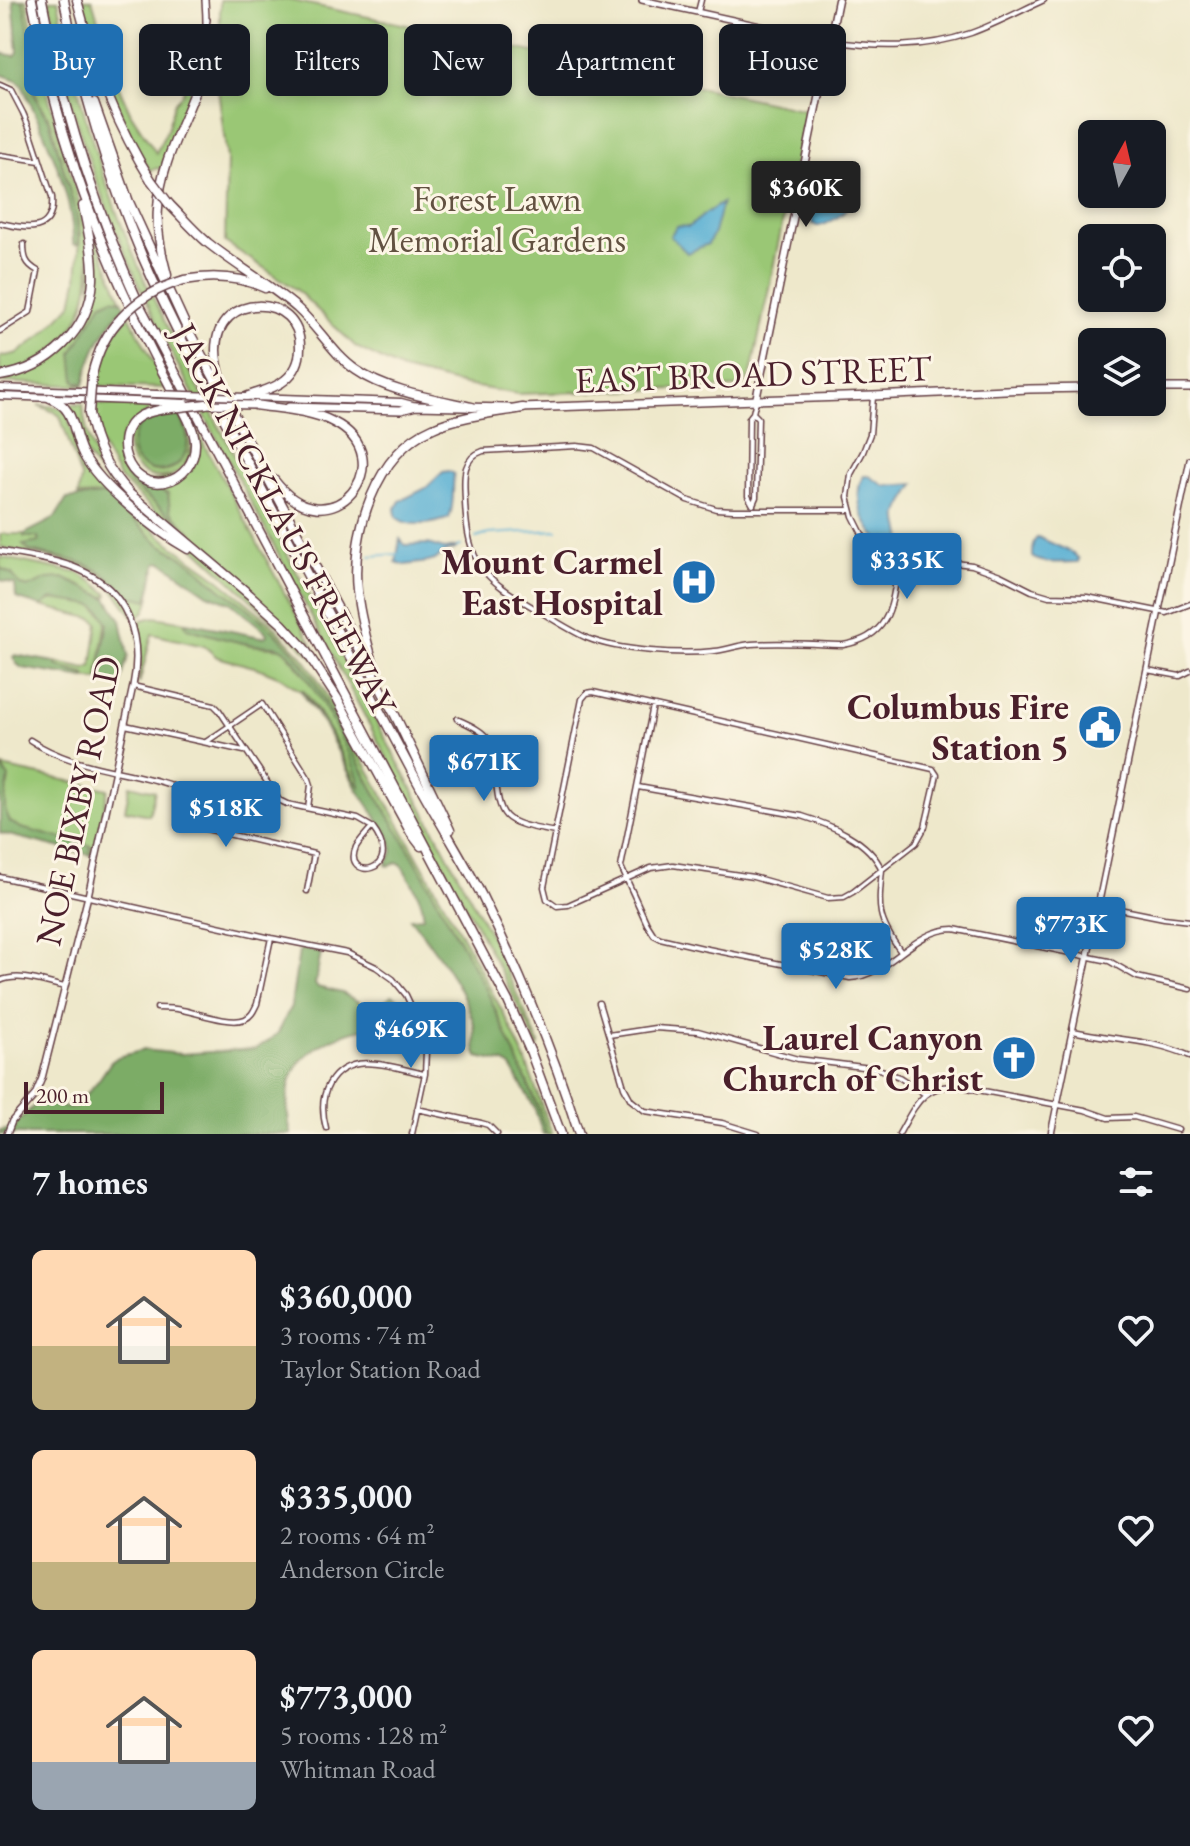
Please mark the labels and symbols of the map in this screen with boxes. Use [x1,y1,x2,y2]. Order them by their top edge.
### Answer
north arrow [1078,120,1166,208]
pin: $360K [750,161,862,229]
park label: Forest Lawn Memorial Gardens [368,175,626,263]
street label: JACK NICKLAUS FREEWAY [159,313,408,725]
street label: EAST BROAD STREET [574,344,933,404]
pin: $335K [851,533,963,601]
place label: Mount Carmel East Hospital [441,538,663,626]
hospital icon: Mount Carmel East Hospital [670,558,718,606]
street label: NOE BIXBY ROAD [24,652,132,950]
place label: Columbus Fire Station 5 [847,683,1069,771]
public building icon: Columbus Fire Station 5 [1076,703,1124,751]
pin: $671K [428,735,540,803]
pin: $518K [170,781,282,849]
pin: $773K [1015,897,1127,965]
pin: $528K [780,923,892,991]
pin: $469K [355,1002,467,1070]
place label: Laurel Canyon Church of Christ [723,1014,983,1102]
church icon: Laurel Canyon Church of Christ [990,1034,1038,1082]
scale bar [24,1078,164,1114]

